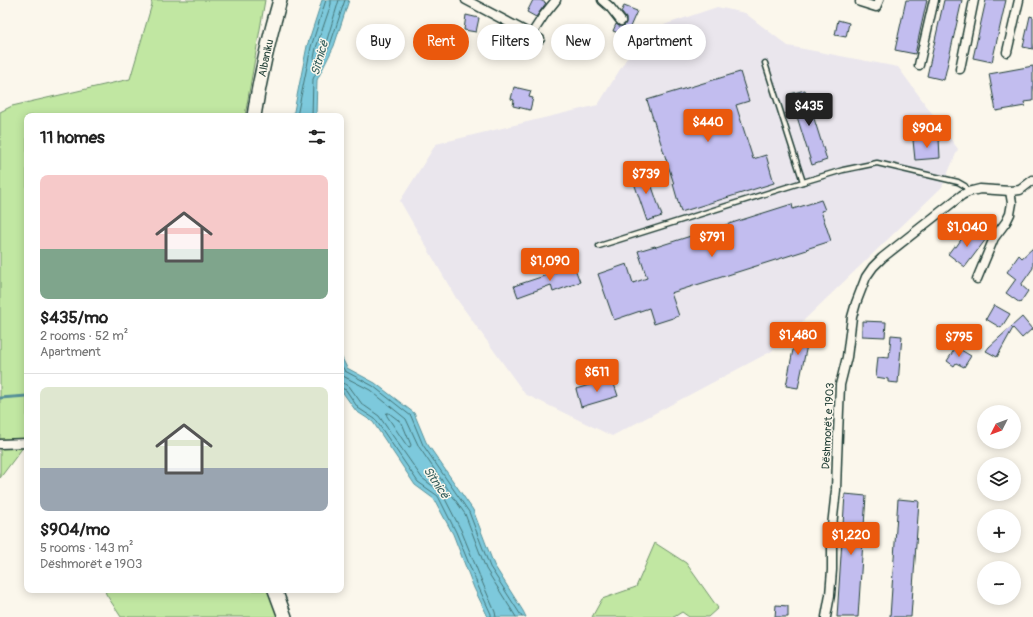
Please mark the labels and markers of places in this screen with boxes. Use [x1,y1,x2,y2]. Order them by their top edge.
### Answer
pin: $435 [785,93,833,127]
pin: $440 [684,109,732,143]
pin: $904 [903,115,951,149]
pin: $739 [622,161,670,195]
pin: $1,040 [934,214,1000,248]
pin: $791 [688,224,736,258]
pin: $1,090 [517,248,583,282]
pin: $1,480 [765,322,831,356]
pin: $795 [935,324,983,358]
pin: $611 [573,359,621,393]
pin: $1,220 [818,522,884,556]

